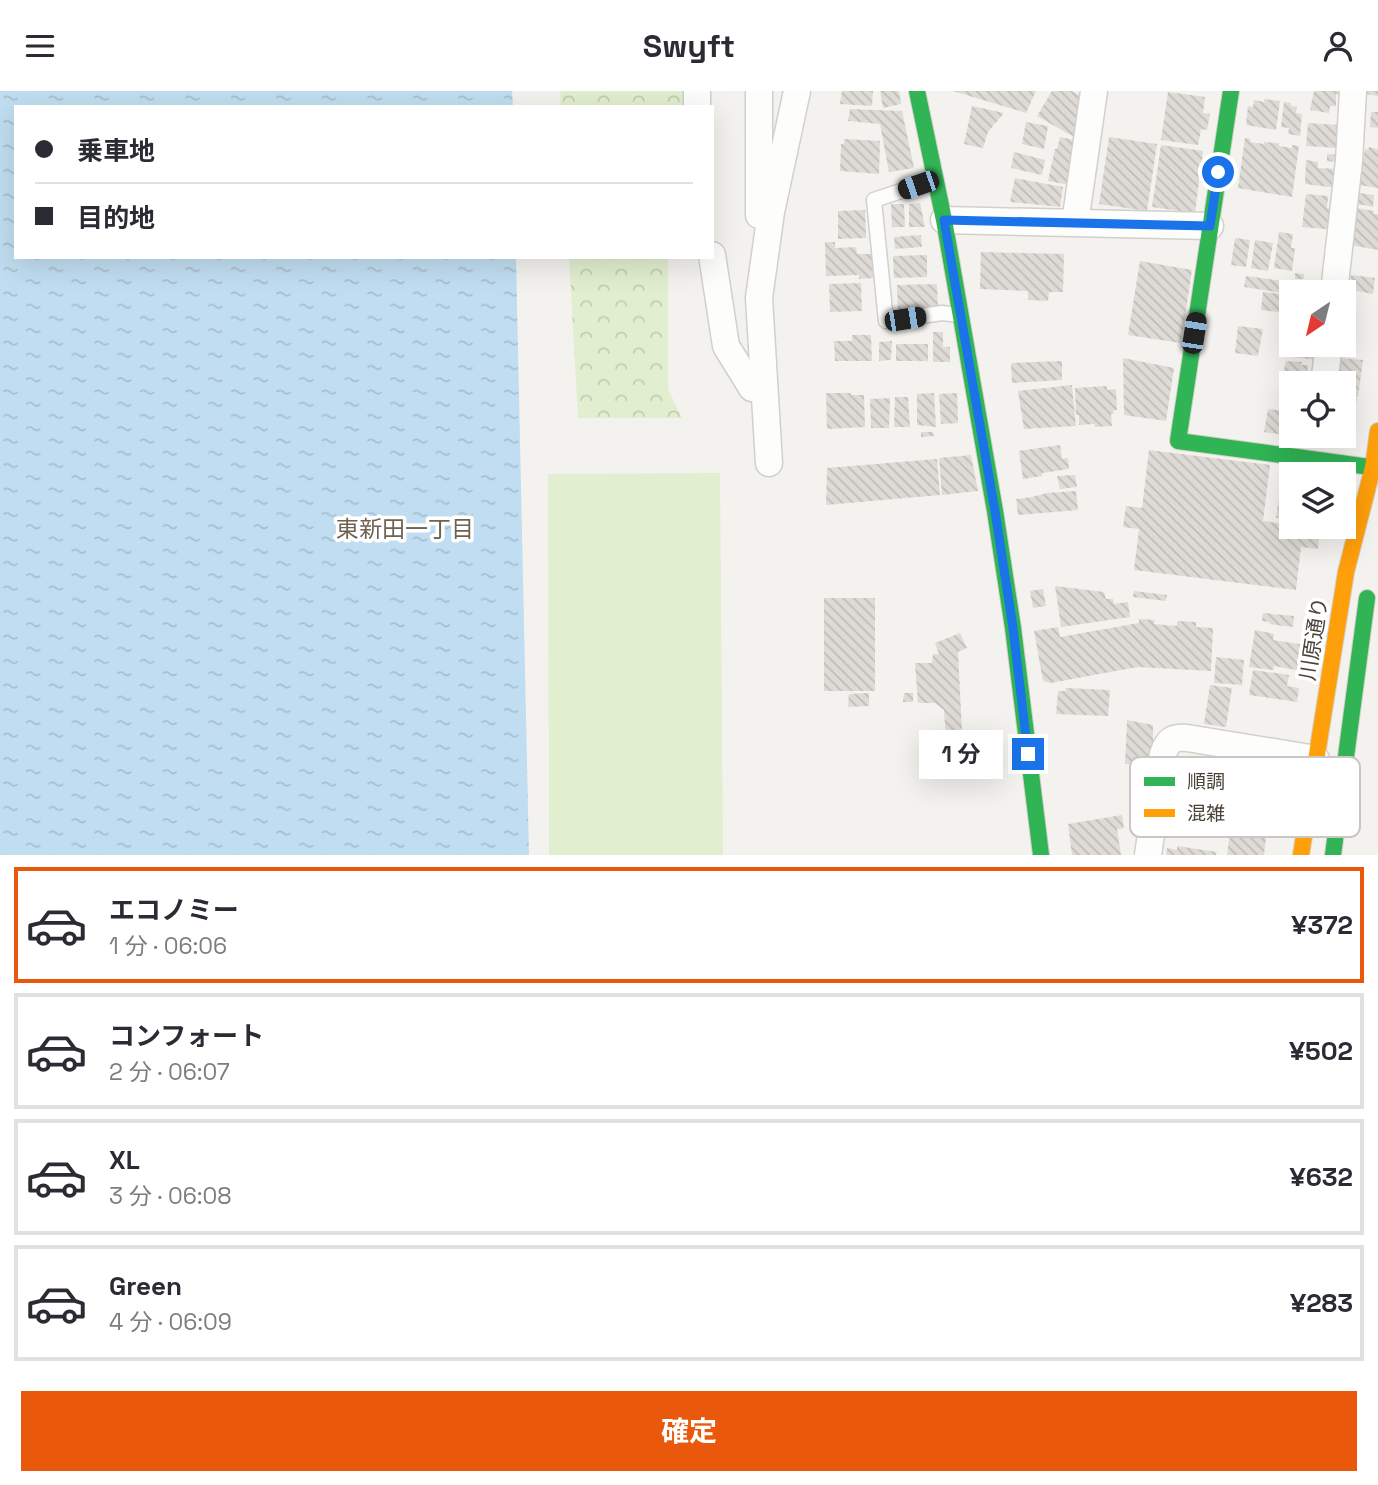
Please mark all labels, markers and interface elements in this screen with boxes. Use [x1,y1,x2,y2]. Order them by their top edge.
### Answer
text: Swyft [643,26,735,66]
icon: menu [21,27,59,65]
icon: person [1319,27,1357,65]
text: 乗車地 [77,134,155,168]
route start [1202,156,1234,188]
car [895,168,942,202]
text: 目的地 [77,201,155,235]
north arrow [1279,280,1356,357]
map controls [1279,280,1356,539]
car [883,305,928,333]
car [1181,311,1208,355]
button: locate [1279,371,1356,448]
button: layers [1279,462,1356,539]
district label: 東新田一丁目 [336,514,474,544]
street label: 川原通り [1294,595,1333,683]
callout: 1 分 [920,729,1004,779]
route end [1012,738,1044,770]
text: 1 分 [941,739,981,769]
legend [1130,757,1360,837]
text: 順調 [1187,769,1225,794]
text: 混雑 [1187,801,1225,826]
text: エコノミー [109,893,239,927]
icon: car [25,894,88,957]
text: ¥372 [1291,908,1353,942]
text: 1 分 · 06:06 [109,931,227,961]
text: コンフォート [109,1019,264,1053]
icon: car [25,1020,88,1083]
text: ¥502 [1289,1034,1353,1068]
text: 2 分 · 06:07 [109,1057,230,1087]
text: XL [109,1143,140,1177]
icon: car [25,1146,88,1209]
text: ¥632 [1290,1160,1353,1194]
text: 3 分 · 06:08 [109,1181,232,1211]
text: Green [109,1269,182,1303]
icon: car [25,1272,88,1335]
text: ¥283 [1290,1286,1353,1320]
text: 4 分 · 06:09 [109,1307,232,1337]
button: 確定 [21,1391,1357,1471]

